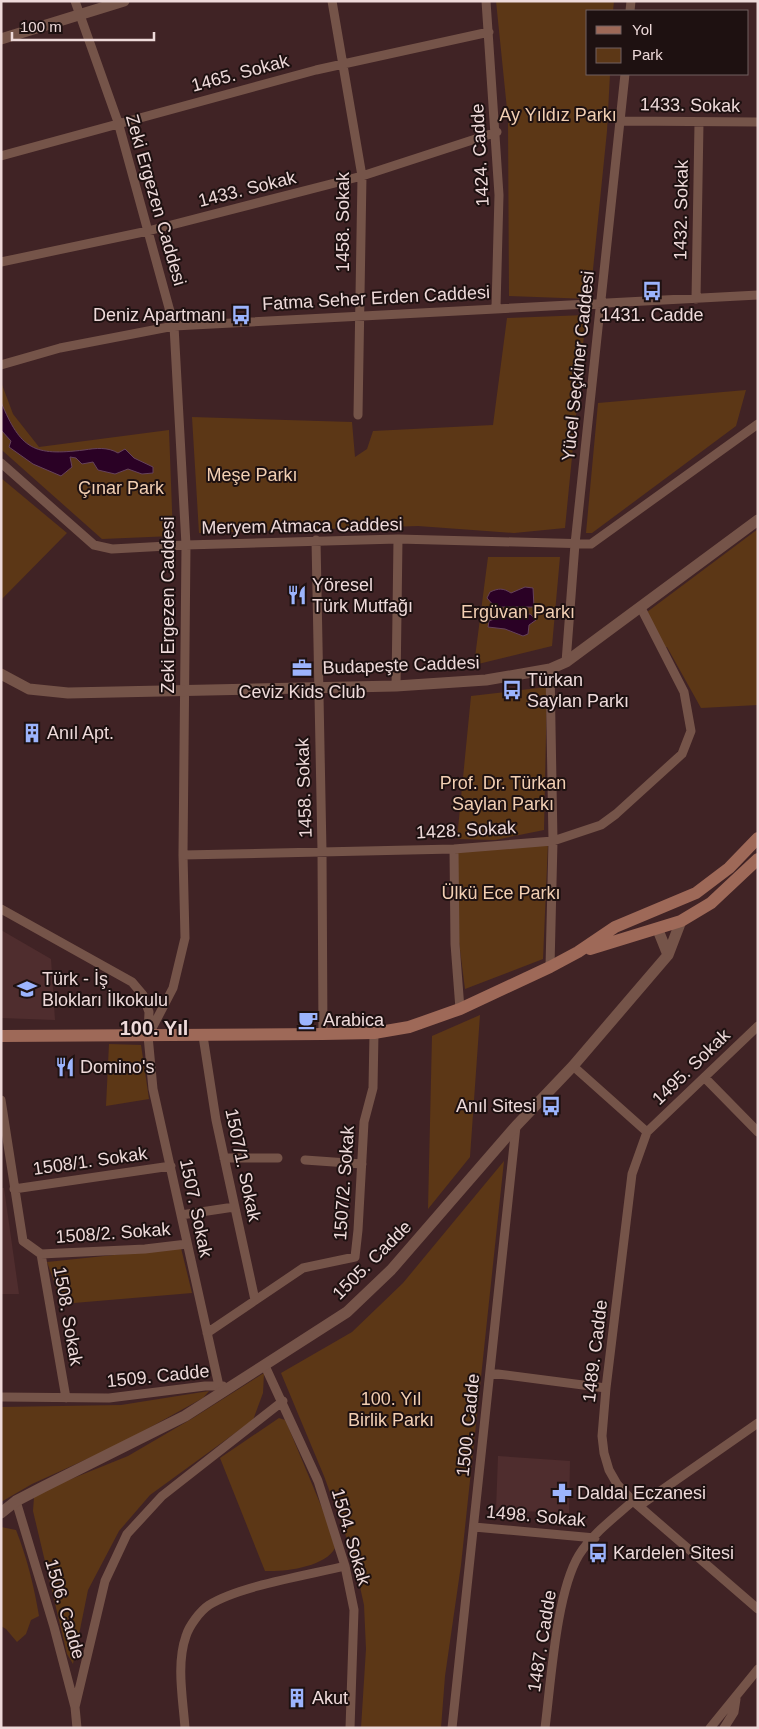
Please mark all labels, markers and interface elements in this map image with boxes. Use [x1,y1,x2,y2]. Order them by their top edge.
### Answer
scale bar [12,10,155,42]
legend [586,10,749,75]
text: 100 m [20,18,62,35]
text: Yol [632,21,652,38]
text: Park [632,46,663,63]
street label: 1465. Sokak [189,50,292,96]
street label: 1433. Sokak [640,94,741,116]
street label: 1424. Cadde [467,103,493,207]
park label: Ay Yıldız Parkı [499,105,617,125]
street label: Zeki Ergezen Caddesi [122,112,190,288]
street label: 1432. Sokak [670,159,692,260]
street label: 1433. Sokak [196,167,299,211]
street label: 1458. Sokak [333,171,353,272]
street label: Yücel Seçkiner Caddesi [558,270,598,462]
bus stop icon: 1431. Cadde [641,280,663,302]
street label: Fatma Seher Erden Caddesi [262,282,490,314]
bus stop icon: Deniz Apartmanı [230,304,252,326]
place label: Deniz Apartmanı [93,305,226,325]
place label: 1431. Cadde [600,305,704,325]
park label: Meşe Parkı [206,465,298,485]
park label: Çınar Park [78,478,165,498]
street label: Meryem Atmaca Caddesi [201,514,403,538]
street label: Zeki Ergezen Caddesi [158,516,178,694]
place label: Yöresel Türk Mutfağı [312,575,413,616]
restaurant icon: Yöresel Türk Mutfağı [286,584,308,606]
park label: Ergüvan Parkı [461,602,575,622]
street label: Budapeşte Caddesi [322,652,480,678]
office icon: Ceviz Kids Club [291,657,313,679]
place label: Türkan Saylan Parkı [527,670,629,711]
bus stop icon: Türkan Saylan Parkı [501,679,523,701]
place label: Ceviz Kids Club [238,682,366,702]
building icon: Anıl Apt. [21,722,43,744]
place label: Anıl Apt. [47,723,114,743]
street label: 1458. Sokak [292,737,316,838]
park label: Prof. Dr. Türkan Saylan Parkı [440,773,566,814]
street label: 1428. Sokak [416,817,517,843]
park label: Ülkü Ece Parkı [441,883,561,903]
place label: Türk - İş Blokları İlkokulu [42,969,168,1010]
school or university icon: Türk - İş Blokları İlkokulu [16,978,38,1000]
cafe icon: Arabica [297,1009,319,1031]
place label: Arabica [323,1010,385,1030]
district label: 100. Yıl [120,1017,188,1039]
street label: 1495. Sokak [648,1024,735,1109]
restaurant icon: Domino's [54,1056,76,1078]
place label: Domino's [80,1057,154,1077]
bus stop icon: Anıl Sitesi [540,1095,562,1117]
place label: Anıl Sitesi [456,1096,536,1116]
street label: 1507/1. Sokak [221,1107,265,1224]
street label: 1507/2. Sokak [330,1124,358,1241]
street label: 1508/1. Sokak [32,1143,149,1179]
street label: 1507. Sokak [176,1157,216,1260]
street label: 1505. Cadde [328,1216,416,1304]
street label: 1508/2. Sokak [55,1219,172,1247]
street label: 1508. Sokak [49,1265,87,1368]
street label: 1489. Cadde [579,1299,611,1403]
street label: 1509. Cadde [106,1361,210,1391]
street label: 1500. Cadde [453,1373,483,1477]
park label: 100. Yıl Birlik Parkı [348,1389,434,1430]
pharmacy icon: Daldal Eczanesi [551,1482,573,1504]
place label: Daldal Eczanesi [577,1483,706,1503]
street label: 1504. Sokak [328,1486,375,1589]
street label: 1498. Sokak [485,1502,588,1530]
bus stop icon: Kardelen Sitesi [587,1542,609,1564]
place label: Kardelen Sitesi [613,1543,734,1563]
street label: 1506. Cadde [41,1557,89,1661]
street label: 1487. Cadde [524,1589,560,1693]
building icon: Akut [286,1687,308,1709]
place label: Akut [312,1688,348,1708]

